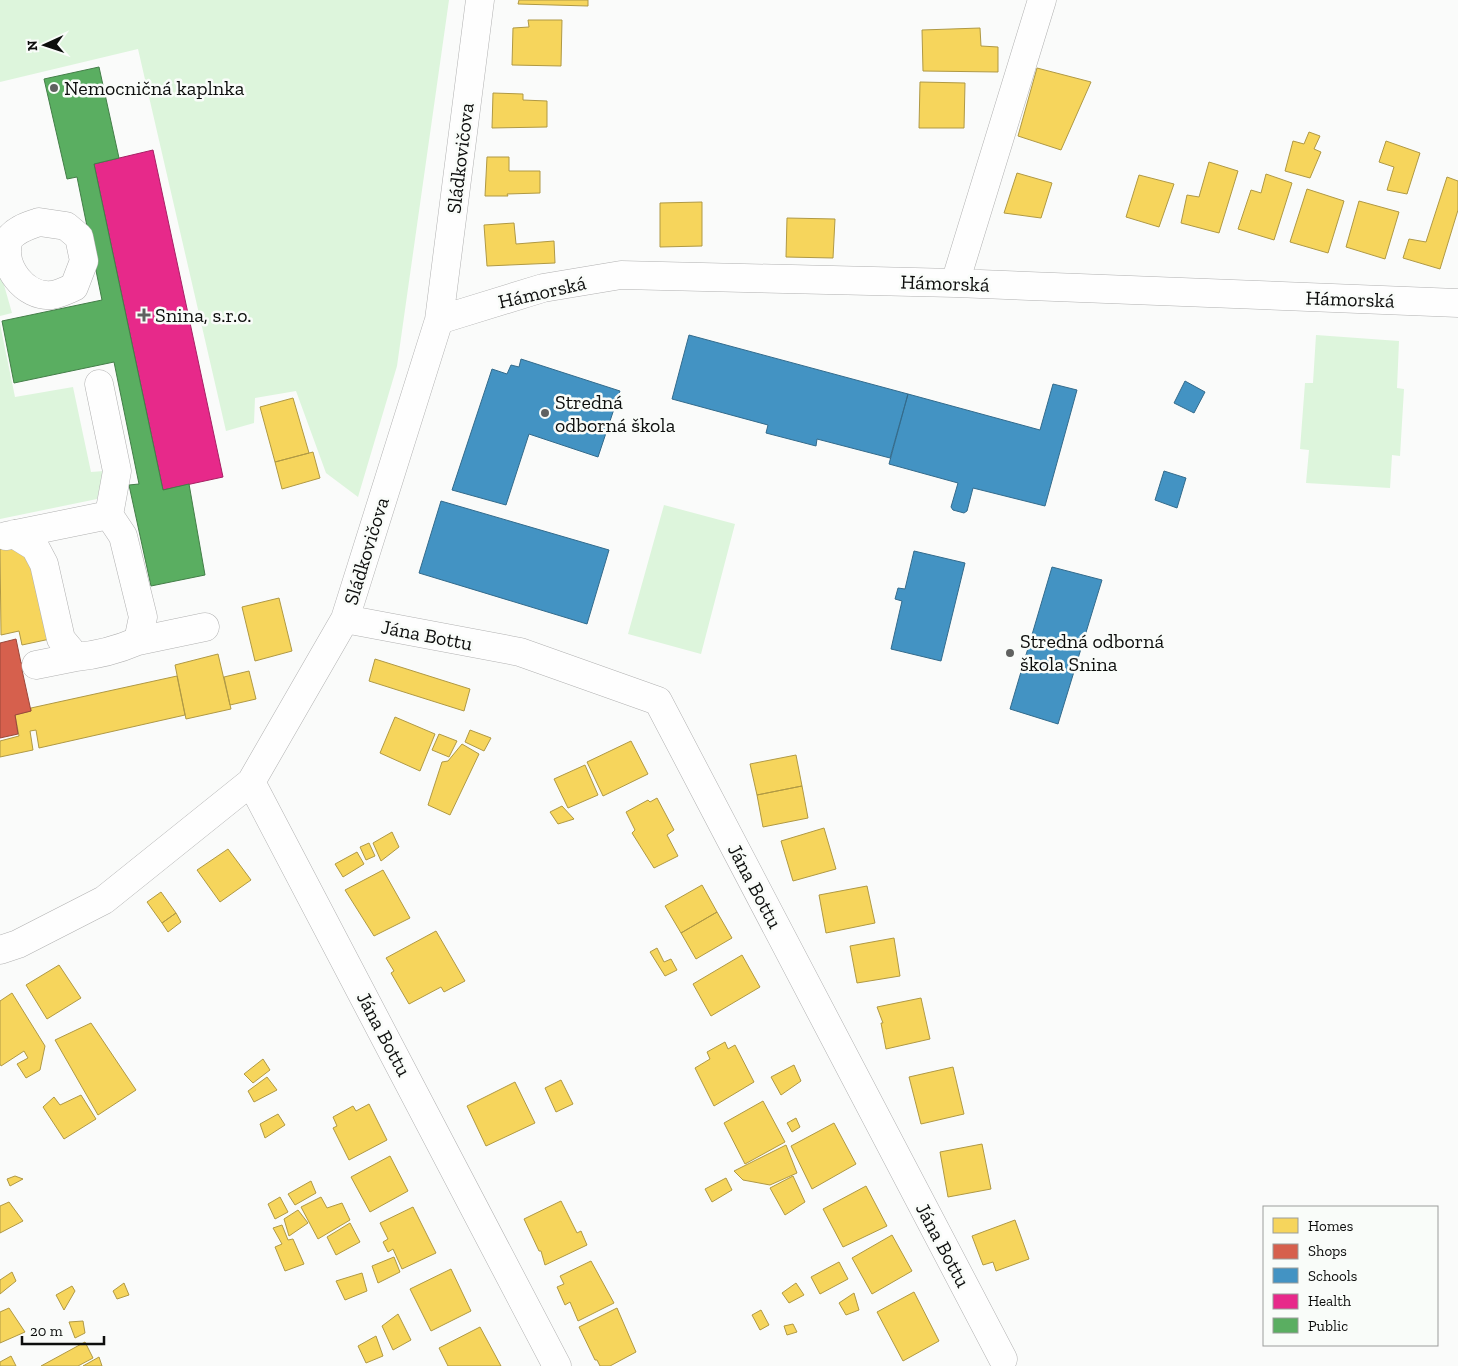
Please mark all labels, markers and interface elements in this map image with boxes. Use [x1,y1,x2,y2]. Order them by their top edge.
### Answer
north arrow [20,20,70,70]
text: N [24,40,41,51]
place label: Nemocničná kaplnka [64,76,245,100]
marker: Nemocničná kaplnka [48,82,60,94]
street label: Sládkovičova [441,101,479,215]
street label: Hámorská [900,269,990,297]
street label: Hámorská [496,270,589,314]
street label: Hámorská [1305,285,1395,313]
place label: Snina, s.r.o. [155,303,251,327]
marker: Snina, s.r.o. [137,308,151,322]
place label: Stredná odborná škola [555,390,676,437]
marker: Stredná odborná škola [539,407,551,419]
street label: Sládkovičova [338,494,394,608]
street label: Jána Bottu [379,614,475,656]
place label: Stredná odborná škola Snina [1020,629,1165,676]
marker: Stredná odborná škola Snina [1004,647,1016,659]
street label: Jána Bottu [723,840,787,932]
street label: Jána Bottu [352,988,416,1080]
street label: Jána Bottu [911,1199,975,1291]
legend [1263,1206,1438,1346]
text: Homes [1308,1217,1353,1235]
text: Shops [1308,1242,1347,1260]
text: Schools [1308,1267,1357,1285]
text: Health [1308,1292,1352,1310]
scale bar [22,1314,105,1346]
text: Public [1308,1317,1348,1335]
text: 20 m [30,1322,63,1340]

